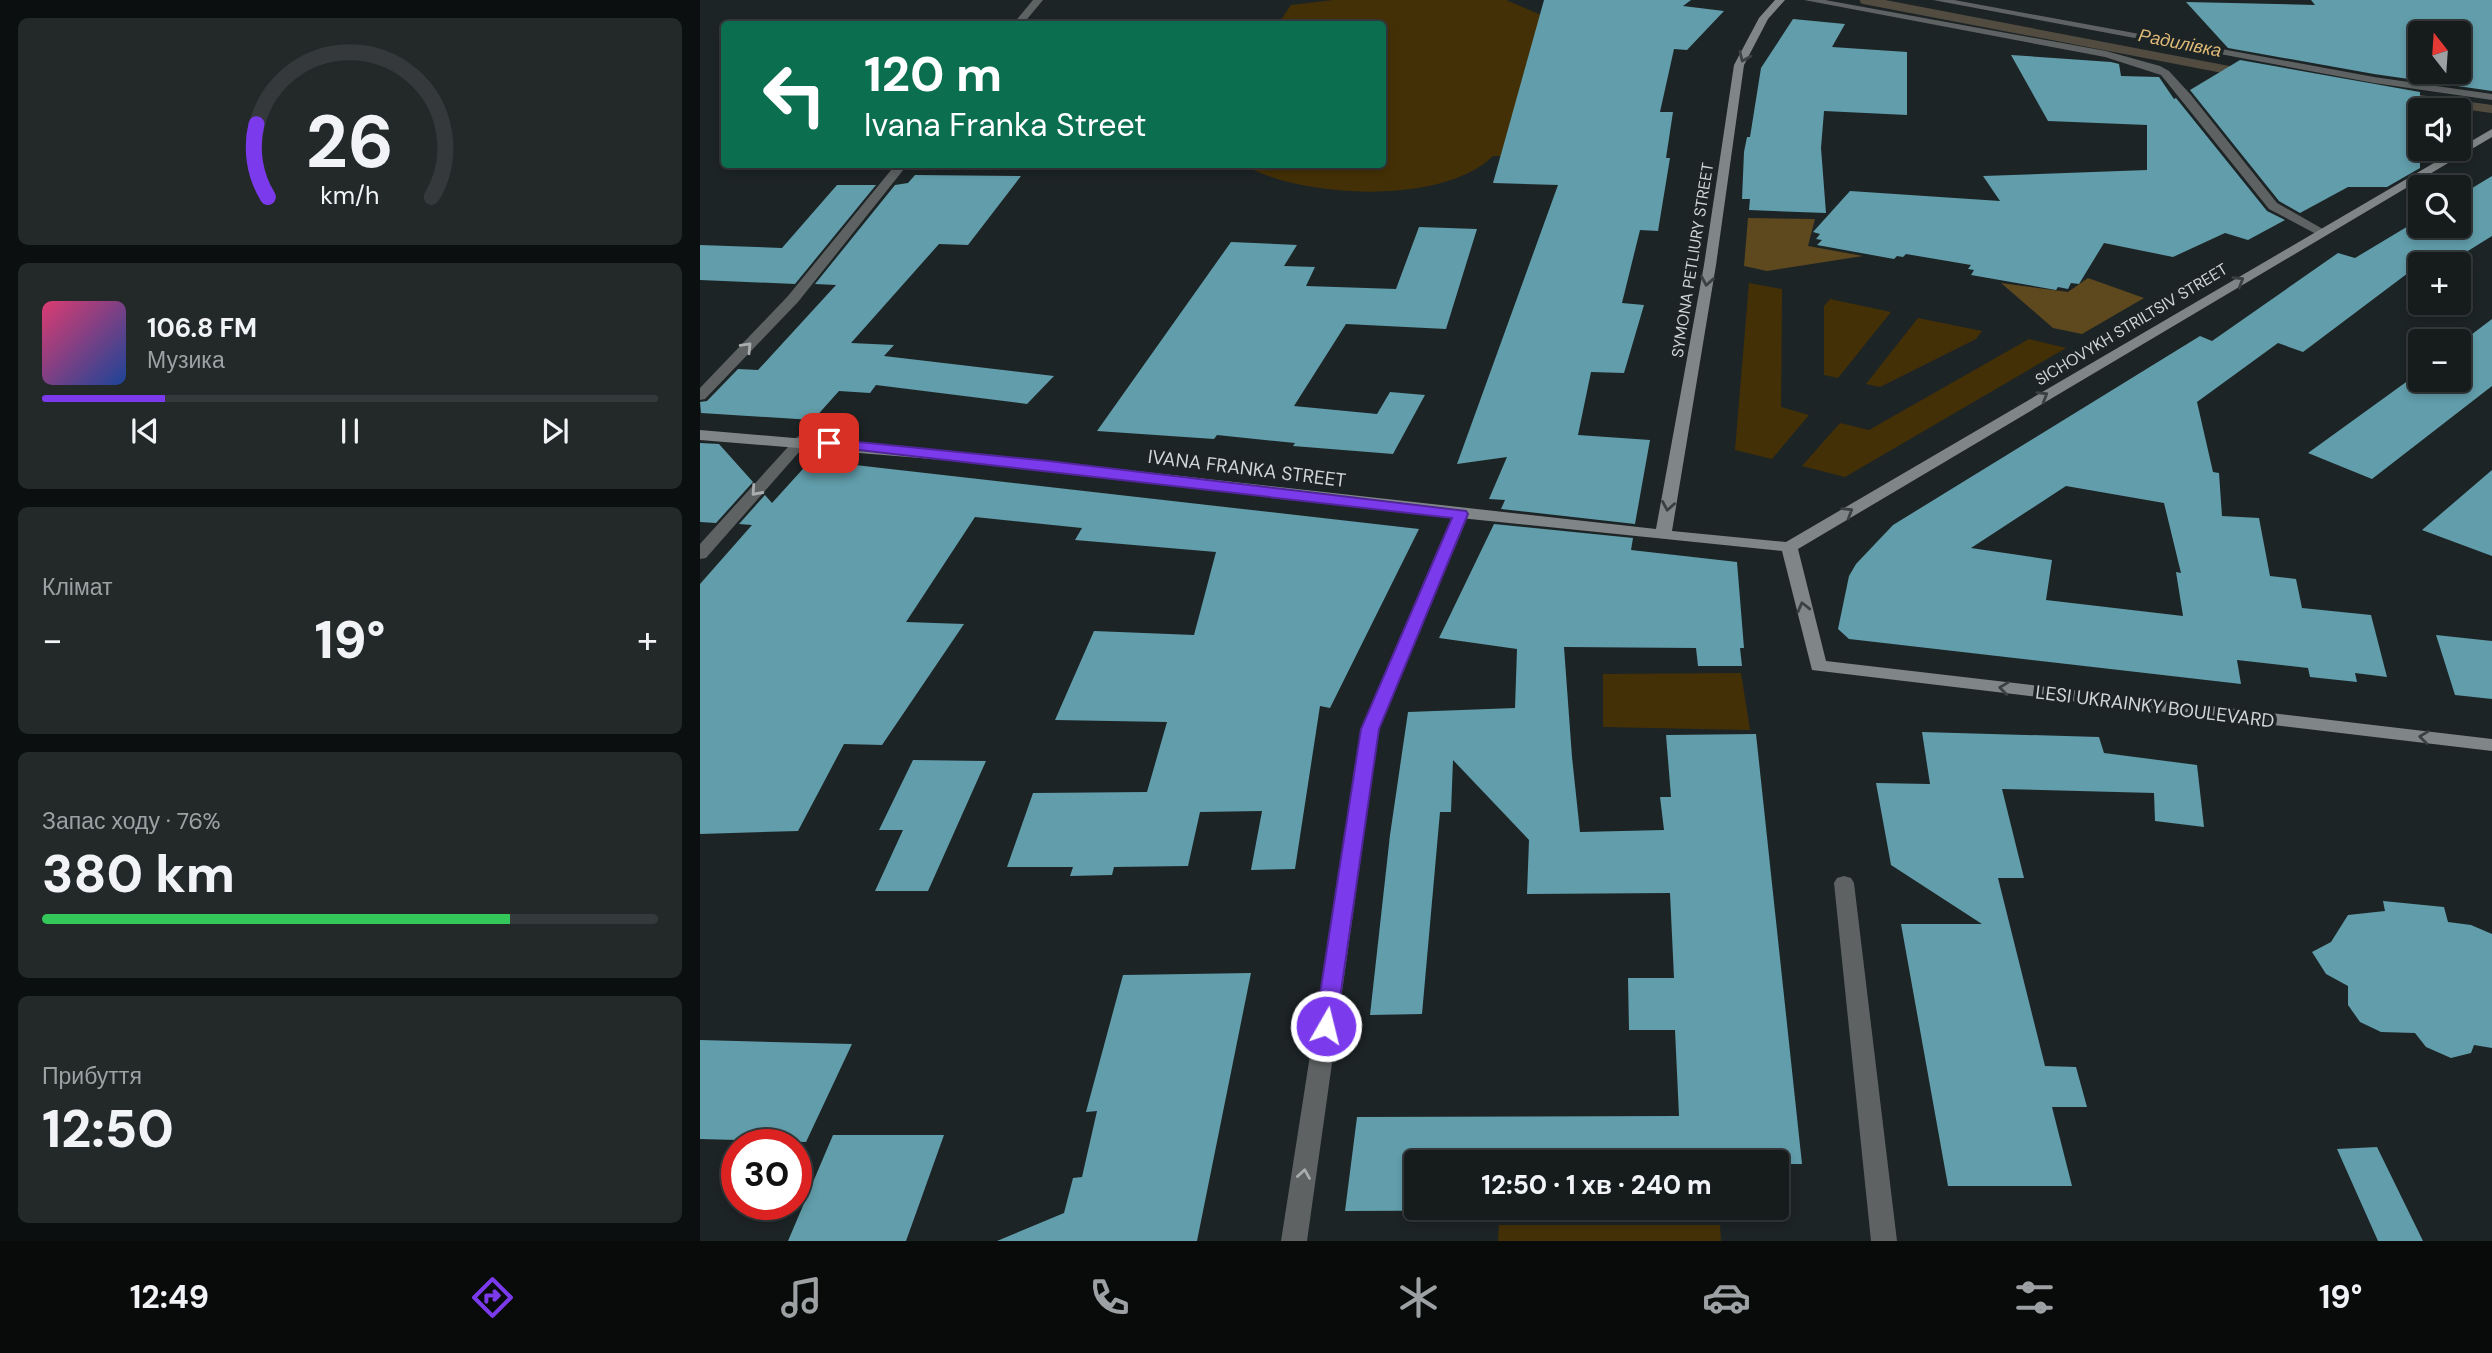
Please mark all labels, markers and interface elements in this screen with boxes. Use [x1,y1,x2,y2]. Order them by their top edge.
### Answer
north arrow [2408,21,2471,84]
map controls [2408,21,2471,392]
water label: Радилівка [2136,23,2224,63]
text: 120 m [864,42,1002,106]
icon: left [749,49,840,140]
one-way arrow [1738,50,1752,62]
text: 26 [306,96,394,191]
button: sound [2408,98,2471,161]
text: Ivana Franka Street [864,104,1147,146]
street label: SYMONA PETLIURY STREET [1667,161,1718,359]
button: search [2408,175,2471,238]
text: km/h [320,179,380,212]
button: + [2408,252,2471,315]
street label: SICHOVYKH STRILTSIV STREET [2031,259,2231,390]
one-way arrow [1701,275,1716,287]
one-way arrow [2232,276,2245,289]
text: 106.8 FM [147,311,257,345]
button: − [2408,329,2471,392]
one-way arrow [739,342,752,355]
text: Музика [147,345,225,375]
one-way arrow [2036,392,2049,405]
icon: previous [126,412,164,450]
icon: pause [331,412,369,450]
icon: next [536,412,574,450]
pin [799,413,859,473]
icon: arrive [810,424,848,462]
street label: IVANA FRANKA STREET [1146,444,1348,493]
one-way arrow [752,483,764,496]
one-way arrow [1662,500,1677,512]
one-way arrow [1840,508,1853,521]
text: Клімат [42,572,113,602]
one-way arrow [1797,601,1811,613]
text: 19° [314,606,386,674]
text: − [42,615,63,665]
text: + [637,615,658,665]
street label: LESI UKRAINKY BOULEVARD [2034,679,2276,734]
one-way arrow [1998,680,2009,695]
one-way arrow [2418,730,2430,745]
text: Запас ходу · 76% [42,806,221,836]
text: 380 km [42,840,235,908]
position arrow [1289,989,1363,1063]
text: Прибуття [42,1061,142,1091]
text: 12:50 [42,1095,174,1163]
speed limit sign: 30 [721,1129,812,1220]
one-way arrow [1296,1168,1311,1179]
text: 12:50 · 1 хв · 240 m [1481,1168,1712,1202]
icon: directions [468,1273,517,1322]
icon: music [777,1273,826,1322]
icon: phone [1085,1273,1134,1322]
icon: climate [1394,1273,1443,1322]
icon: car [1702,1273,1751,1322]
icon: filters [2010,1273,2059,1322]
text: 12:49 [130,1276,209,1318]
text: 19° [2319,1276,2362,1318]

